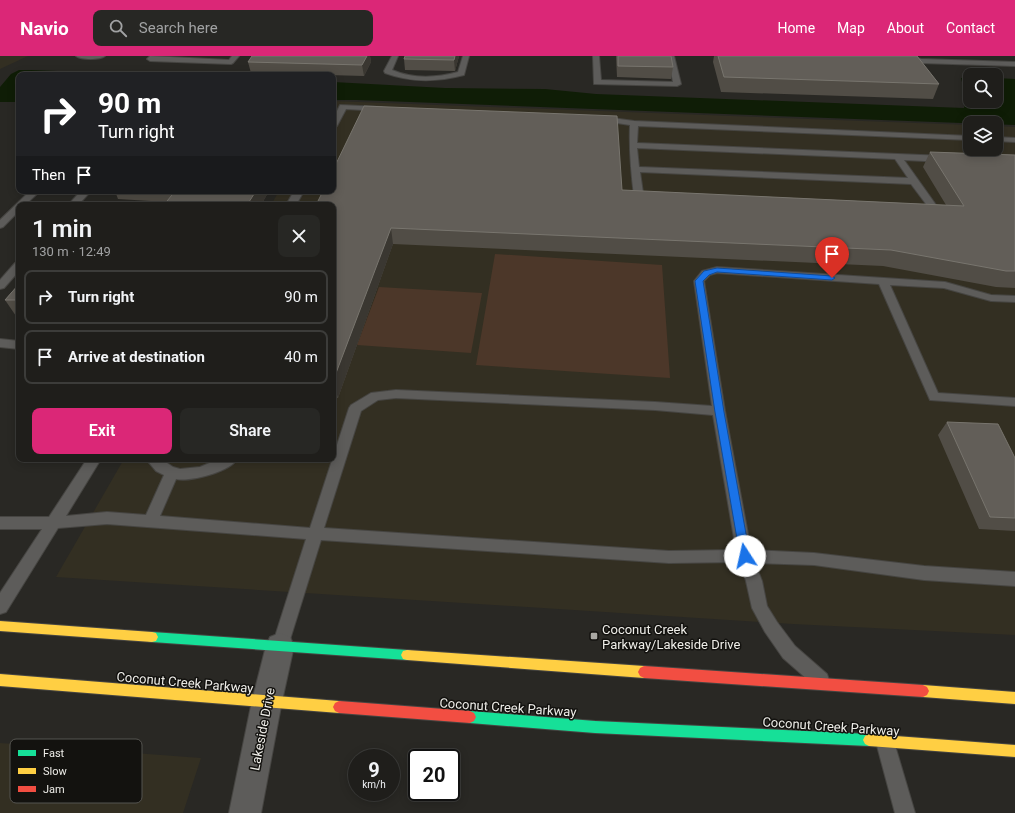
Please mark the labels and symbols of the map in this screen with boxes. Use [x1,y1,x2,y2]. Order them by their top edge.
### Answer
pin [815,237,849,278]
position arrow [724,535,766,577]
place label: Coconut Creek Parkway/Lakeside Drive [602,622,741,652]
marker: Coconut Creek Parkway/Lakeside Drive [589,631,599,641]
street label: Coconut Creek Parkway [116,669,254,696]
street label: Lakeside Drive [247,686,278,772]
street label: Coconut Creek Parkway [439,695,577,720]
street label: Coconut Creek Parkway [762,714,900,739]
legend [10,739,142,803]
text: Fast [43,747,65,760]
speed limit sign: 20 [408,749,460,801]
text: Slow [43,765,67,778]
text: Jam [43,783,65,796]

